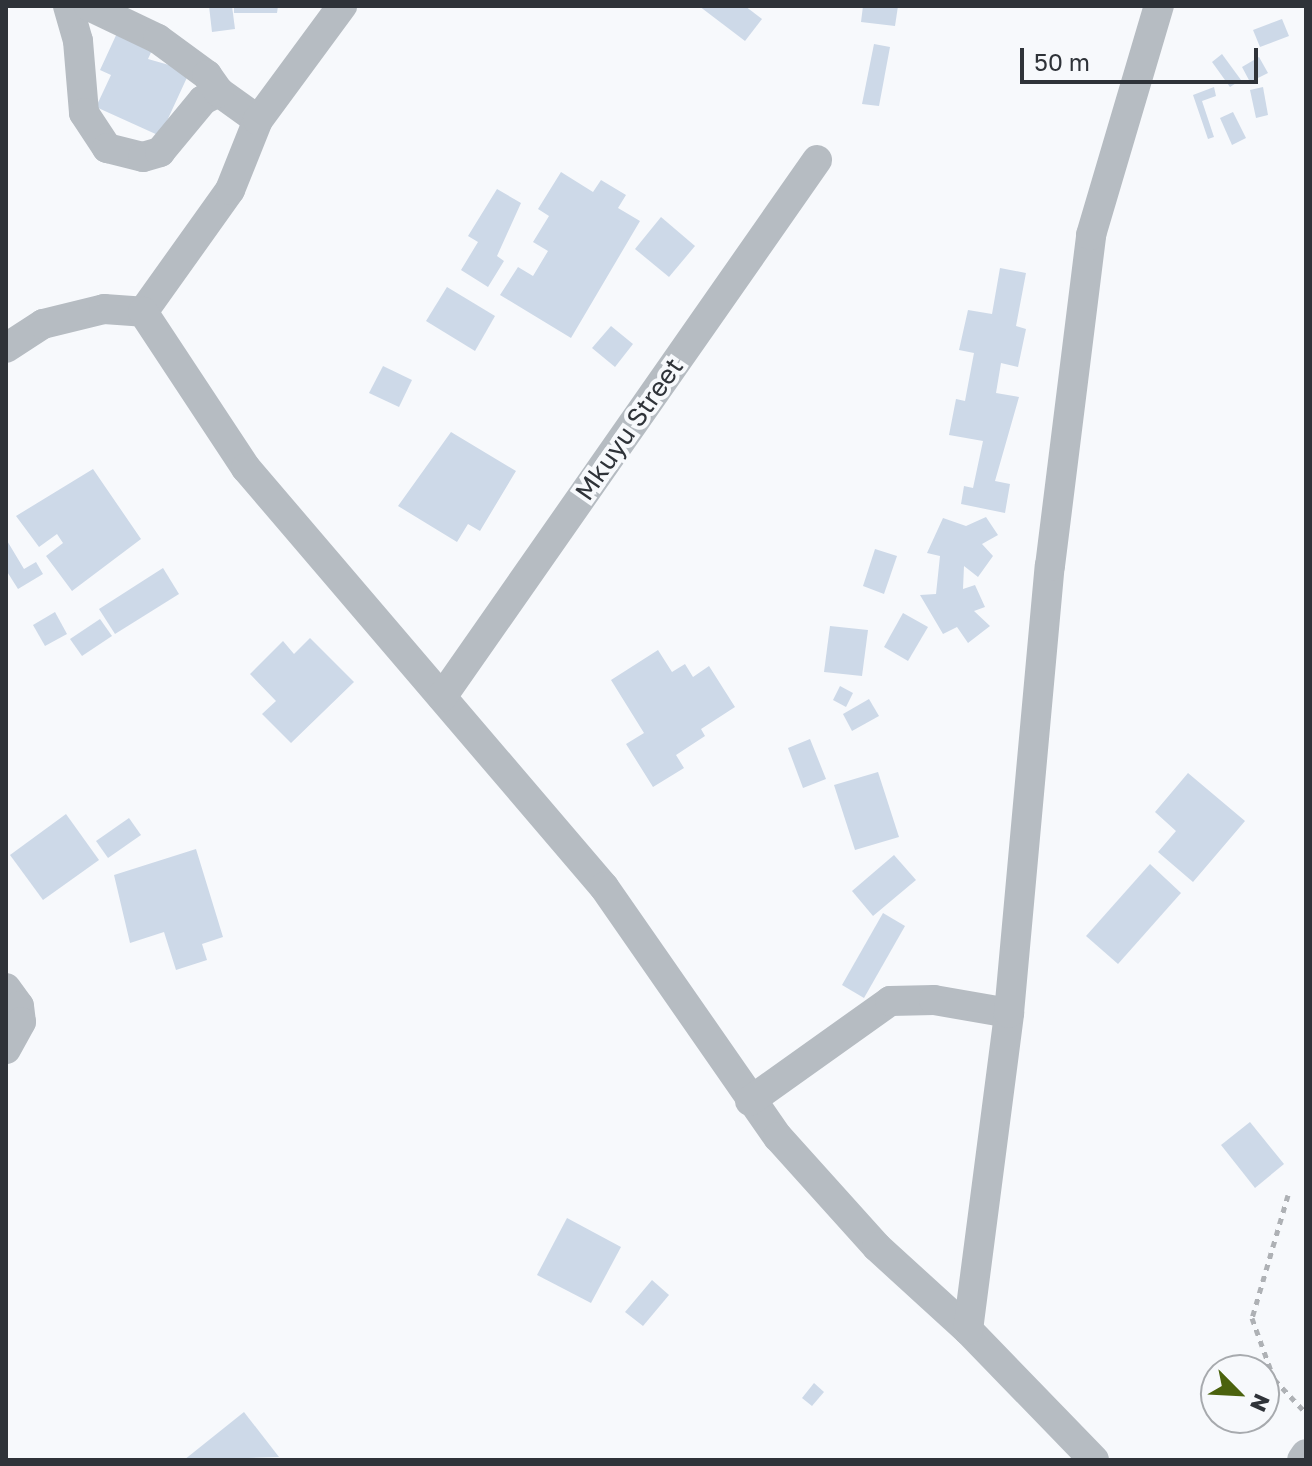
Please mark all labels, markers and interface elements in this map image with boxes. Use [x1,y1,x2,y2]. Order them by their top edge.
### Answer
scale bar [1024,32,1262,82]
text: 50 m [1034,47,1090,76]
street label: Mkuyu Street [568,352,690,506]
north arrow [1200,1354,1280,1434]
text: N [1245,1390,1276,1416]

